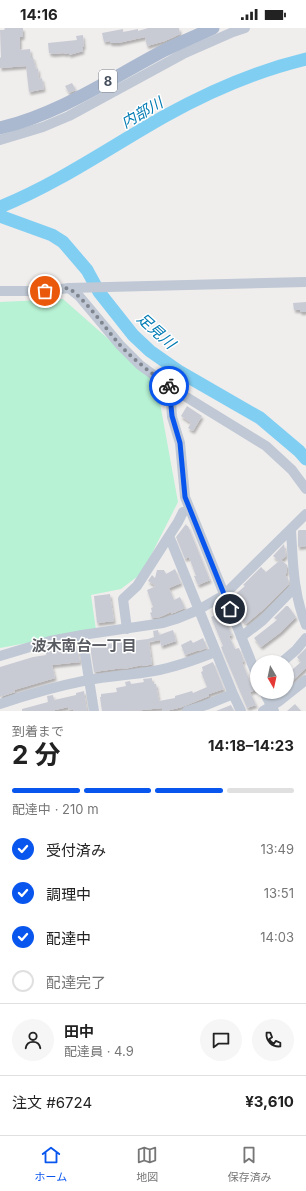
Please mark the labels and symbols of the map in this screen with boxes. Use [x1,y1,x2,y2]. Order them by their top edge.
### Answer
road number: 8 [99,70,117,92]
water label: 内部川 [118,92,168,132]
pin [28,274,62,308]
water label: 足見川 [133,309,181,354]
courier [149,366,189,406]
pin [213,592,247,626]
district label: 波木南台一丁目 [31,636,137,655]
north arrow [250,655,294,699]

